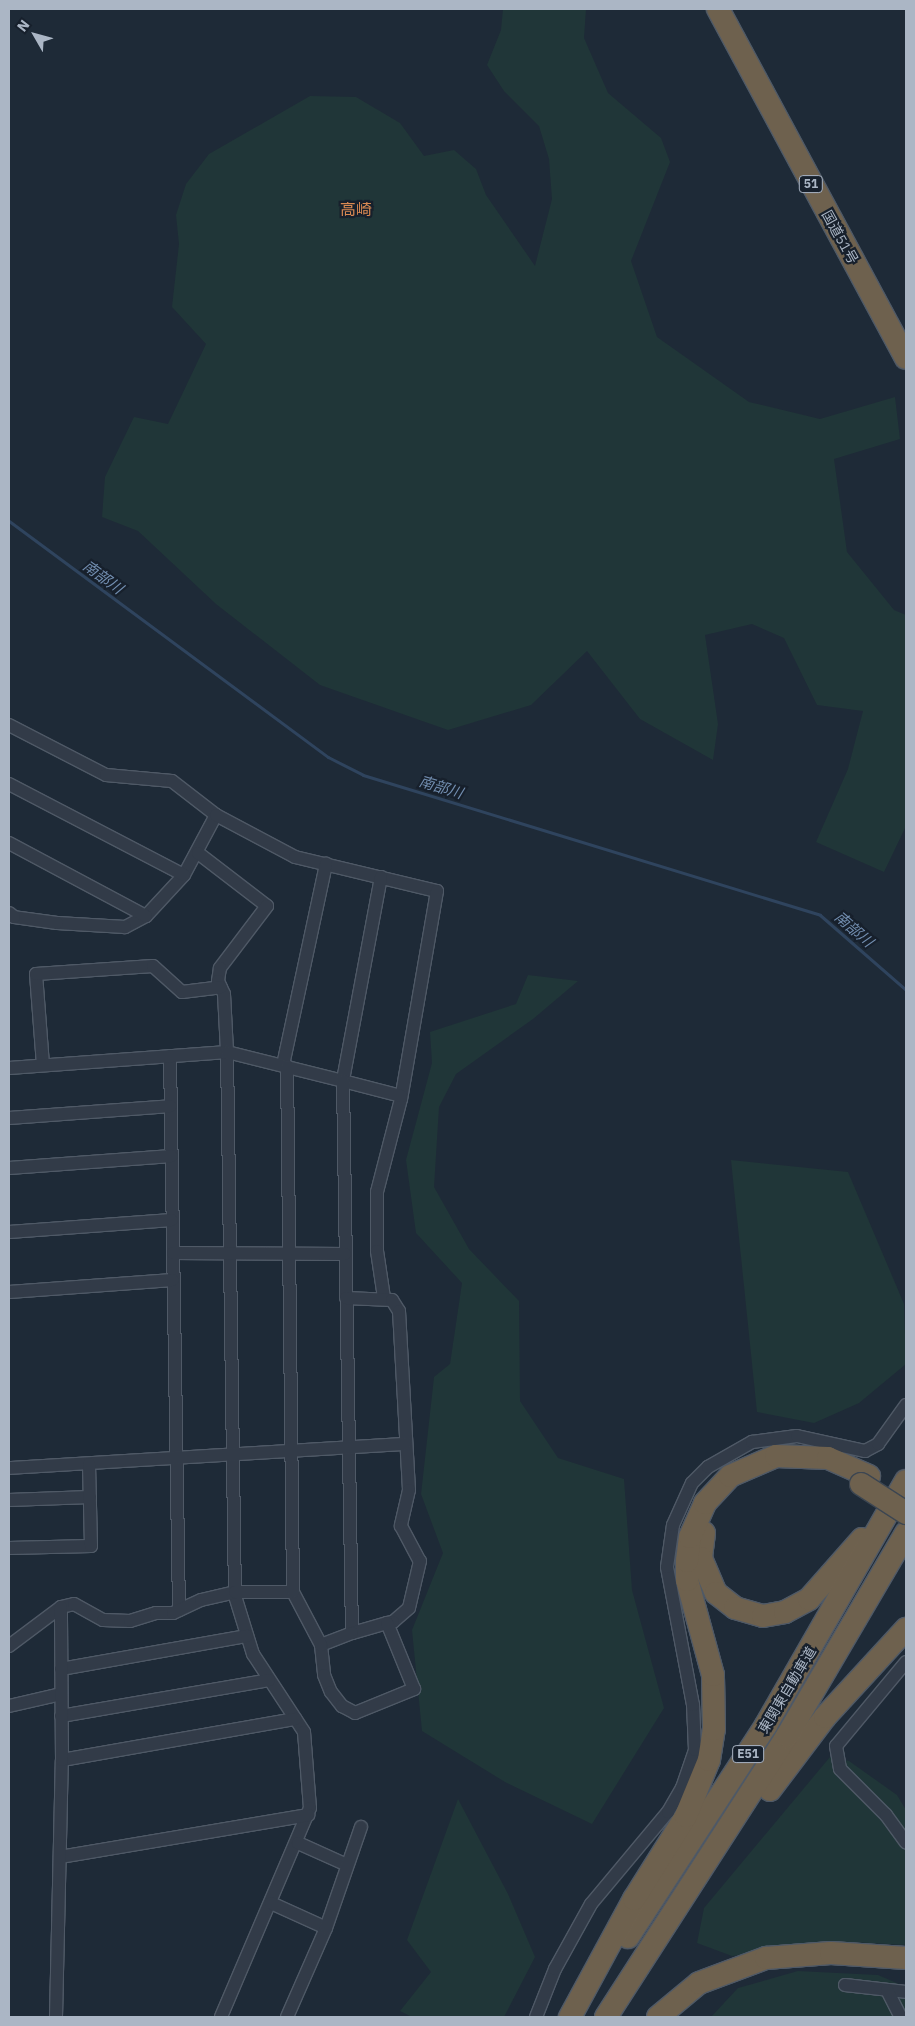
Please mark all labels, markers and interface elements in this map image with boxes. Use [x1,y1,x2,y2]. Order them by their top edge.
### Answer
north arrow [10,10,60,60]
text: N [13,16,33,35]
road number: 51 [798,174,824,193]
district label: 高崎 [340,199,372,219]
street label: 国道51号 [818,207,862,267]
water label: 南部川 [80,556,126,598]
water label: 南部川 [417,772,465,802]
water label: 南部川 [831,907,877,951]
street label: 東関東自動車道 [755,1644,819,1736]
road number: E51 [732,1745,764,1764]

